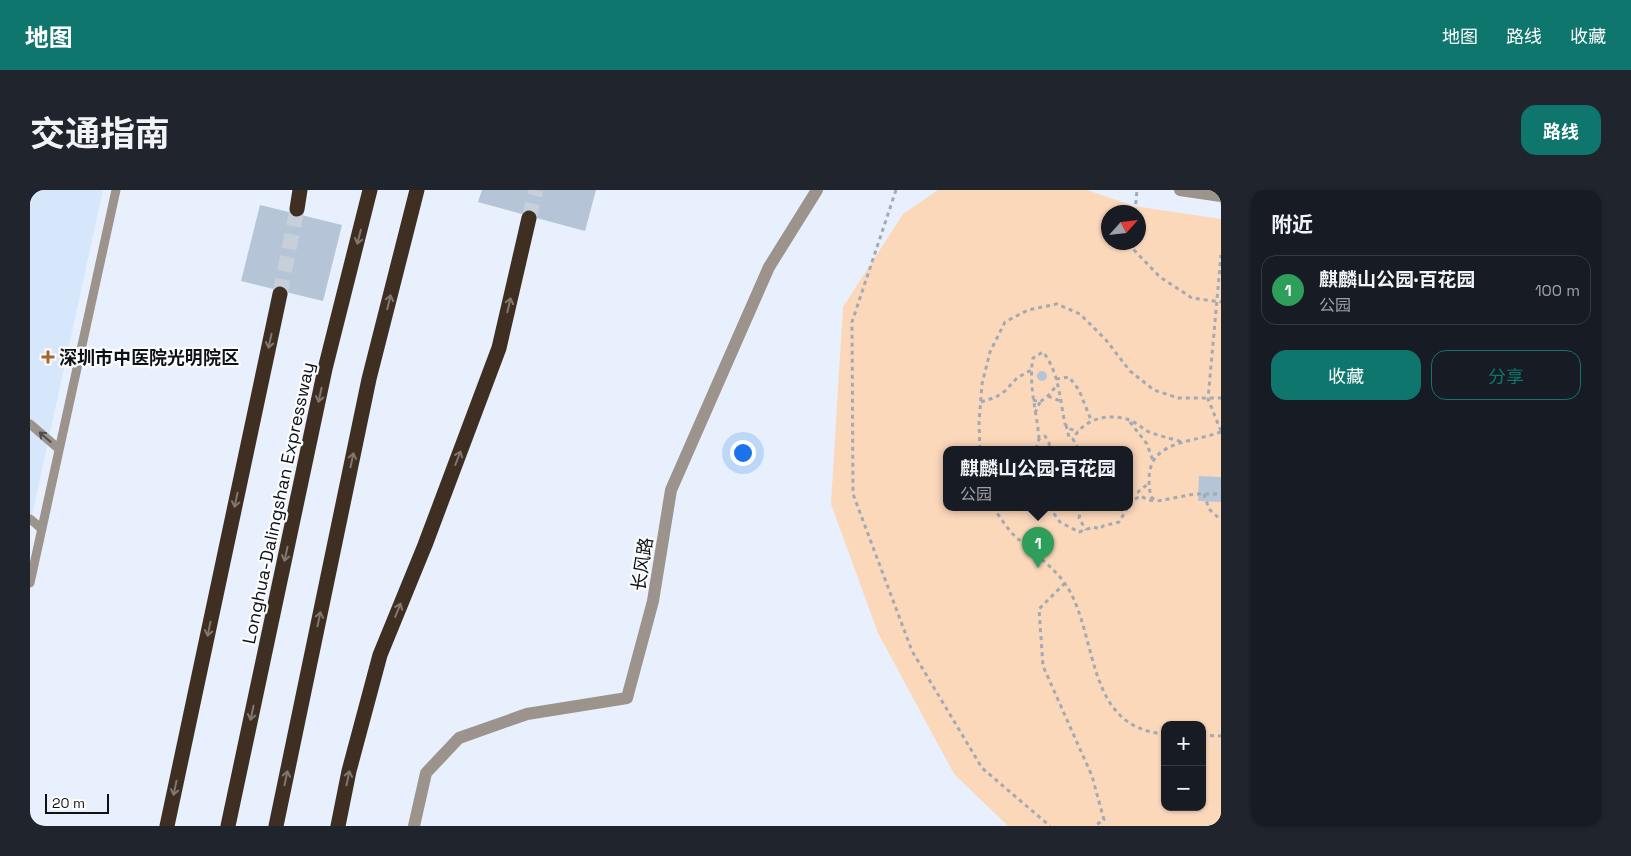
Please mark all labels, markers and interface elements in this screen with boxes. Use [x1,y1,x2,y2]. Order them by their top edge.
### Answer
text: 地图 [25,22,73,53]
text: 地图 [1442,25,1478,48]
text: 路线 [1506,25,1542,48]
text: 收藏 [1570,25,1606,48]
button: 路线 [1521,105,1601,155]
text: 交通指南 [30,112,170,156]
north arrow [1101,205,1146,250]
text: 附近 [1271,211,1313,238]
one-way arrow [353,229,363,245]
text: 麒麟山公园·百花园 [1319,267,1475,292]
text: 1 [1284,280,1292,301]
text: 100 m [1535,280,1580,301]
one-way arrow [385,294,394,310]
text: 公园 [1319,295,1351,316]
one-way arrow [505,297,514,313]
one-way arrow [265,333,274,349]
place label: 深圳市中医院光明院区 [59,346,239,369]
marker: 深圳市中医院光明院区 [41,350,55,364]
button: 收藏 [1271,350,1421,400]
button: 分享 [1431,350,1581,400]
street label: Longhua-Dalingshan Expressway [237,360,319,646]
one-way arrow [315,387,324,403]
one-way arrow [38,431,51,442]
your location [730,440,756,466]
popup [943,446,1133,511]
one-way arrow [454,451,463,466]
one-way arrow [348,453,358,469]
text: 麒麟山公园·百花园 [960,456,1116,481]
text: 公园 [960,484,992,505]
one-way arrow [231,492,240,508]
pin: 1 [1022,527,1054,568]
street label: 长风路 [626,536,658,592]
one-way arrow [281,546,290,562]
one-way arrow [394,603,404,618]
one-way arrow [315,612,324,628]
one-way arrow [203,621,213,637]
one-way arrow [247,704,256,720]
map controls [1161,721,1206,811]
button: + [1161,721,1206,766]
button: − [1161,766,1206,811]
one-way arrow [281,771,291,787]
one-way arrow [344,771,353,787]
one-way arrow [170,780,179,796]
scale bar [45,791,109,814]
text: 20 m [52,794,85,812]

